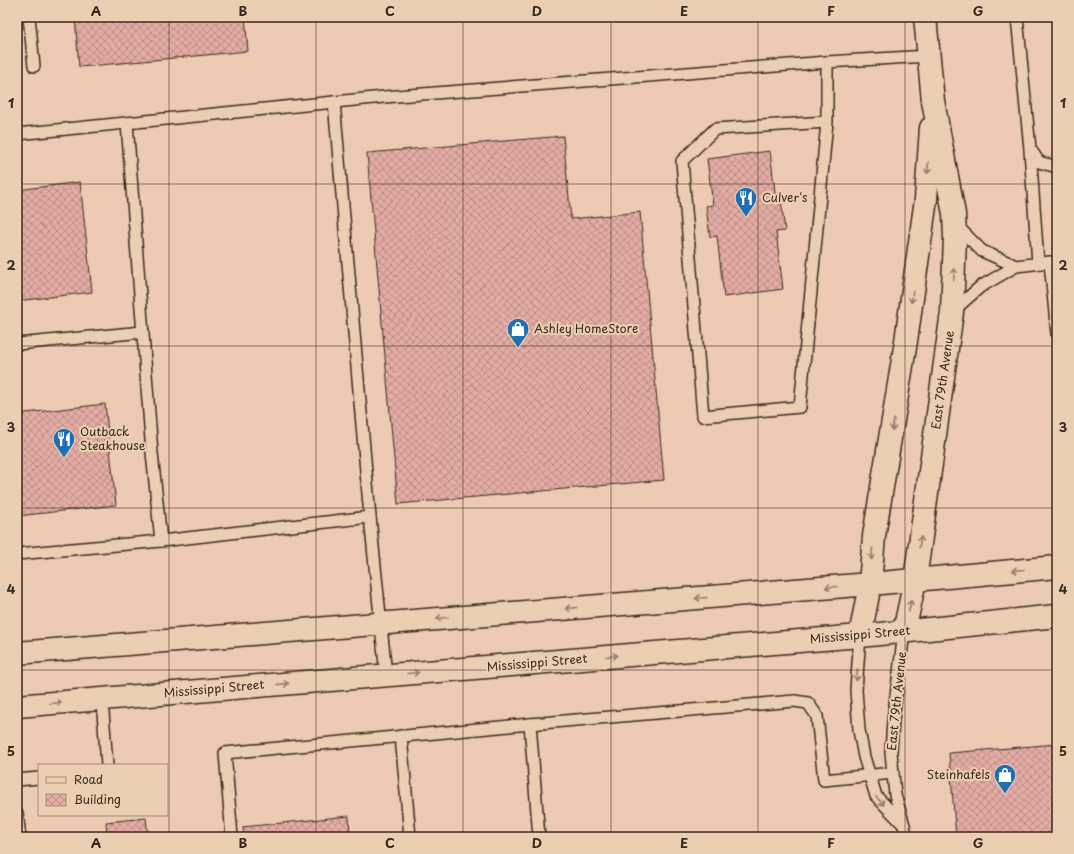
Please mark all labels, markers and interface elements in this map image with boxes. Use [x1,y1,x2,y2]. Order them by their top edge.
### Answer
text: A [91,1,101,20]
text: B [239,1,248,20]
text: C [385,1,395,20]
text: D [532,1,542,20]
text: E [680,1,688,20]
text: F [827,1,835,20]
text: G [973,1,983,20]
text: 1 [8,93,14,112]
text: 1 [1060,93,1066,112]
one-way arrow [925,161,932,174]
restaurant icon: Culver's [733,185,759,218]
place label: Culver's [762,188,808,206]
text: 2 [6,255,16,274]
text: 2 [1058,255,1068,274]
one-way arrow [950,268,957,281]
one-way arrow [908,290,916,303]
shop icon: Ashley HomeStore [505,316,531,349]
place label: Ashley HomeStore [534,319,638,337]
street label: East 79th Avenue [926,329,958,430]
text: 3 [7,417,16,436]
text: 3 [1059,417,1068,436]
one-way arrow [889,419,897,432]
place label: Outback Steakhouse [80,422,146,454]
restaurant icon: Outback Steakhouse [51,426,77,459]
one-way arrow [916,536,924,549]
one-way arrow [869,547,876,560]
one-way arrow [1012,567,1025,574]
text: 4 [7,579,16,598]
text: 4 [1059,579,1068,598]
one-way arrow [825,584,838,591]
one-way arrow [695,594,708,601]
one-way arrow [906,600,914,613]
one-way arrow [565,604,578,611]
one-way arrow [436,615,449,622]
street label: Mississippi Street [809,621,911,647]
street label: Mississippi Street [486,649,588,675]
street label: East 79th Avenue [882,650,910,751]
one-way arrow [605,653,618,660]
one-way arrow [854,668,861,681]
one-way arrow [406,669,419,676]
street label: Mississippi Street [163,675,265,701]
one-way arrow [276,680,289,687]
one-way arrow [49,699,62,706]
text: 5 [7,741,15,760]
text: 5 [1059,741,1067,760]
shop icon: Steinhafels [992,762,1018,795]
legend [38,764,168,816]
place label: Steinhafels [927,765,991,783]
text: Road [74,770,103,788]
text: Building [74,790,121,808]
one-way arrow [876,796,885,806]
text: A [91,833,101,852]
text: B [239,833,248,852]
text: C [385,833,395,852]
text: D [532,833,542,852]
text: E [680,833,688,852]
text: F [827,833,835,852]
text: G [973,833,983,852]

